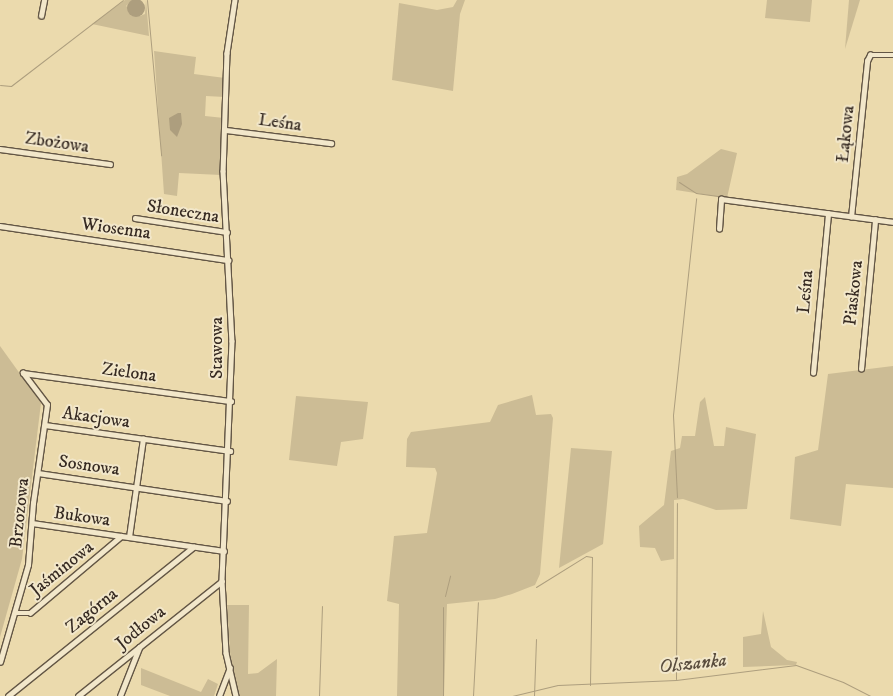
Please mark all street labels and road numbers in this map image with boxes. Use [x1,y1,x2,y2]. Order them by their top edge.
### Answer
street label: Łąkowa [832,104,860,164]
street label: Leśna [257,109,303,137]
street label: Zbożowa [24,128,90,158]
street label: Słoneczna [145,196,221,228]
street label: Wiosenna [80,213,152,245]
street label: Piaskowa [840,259,868,327]
street label: Leśna [793,269,819,315]
street label: Stawowa [206,317,228,379]
street label: Zielona [100,358,158,388]
street label: Akacjowa [61,403,131,433]
street label: Sosnowa [57,451,121,481]
street label: Brzozowa [6,477,34,549]
street label: Bukowa [52,502,112,532]
street label: Jaśminowa [26,537,98,601]
street label: Zagórna [62,584,122,638]
street label: Jodłowa [112,601,170,655]

